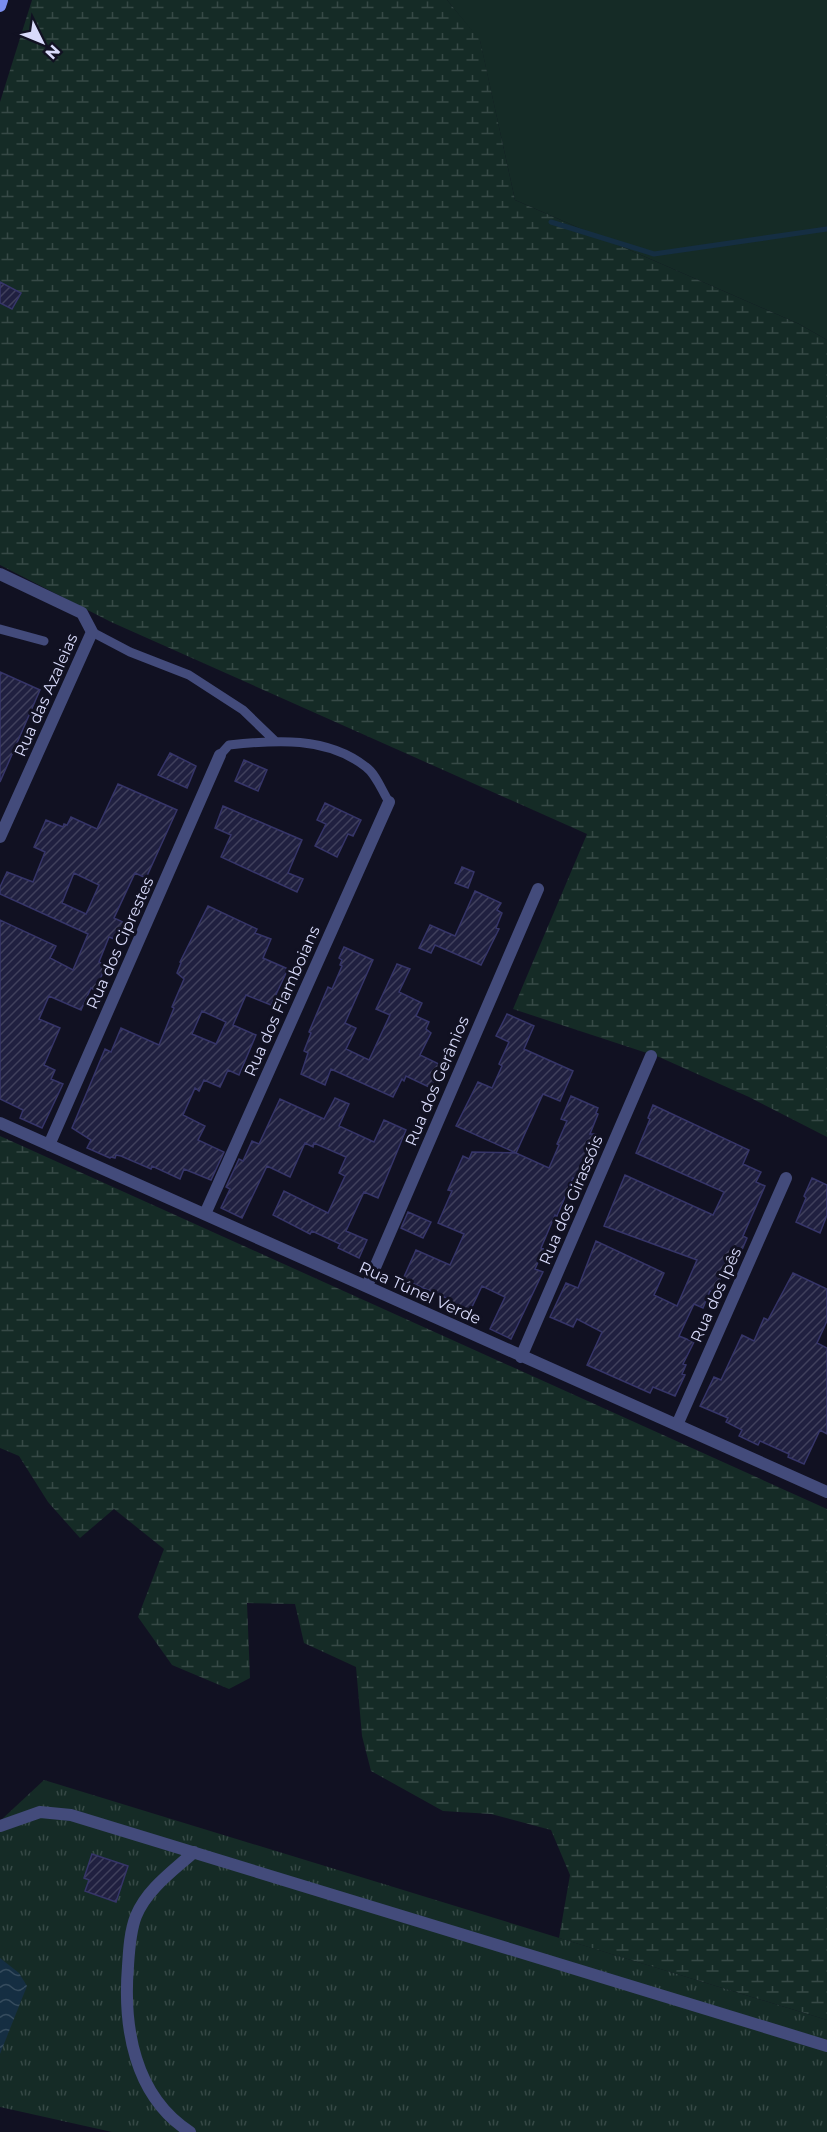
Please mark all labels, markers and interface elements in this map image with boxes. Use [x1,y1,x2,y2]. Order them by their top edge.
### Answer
north arrow [12,12,72,72]
text: N [41,41,64,63]
street label: Rua das Azaleias [10,630,82,760]
street label: Rua dos Ciprestes [82,874,158,1012]
street label: Rua dos Flamboians [240,923,324,1079]
street label: Rua dos Gerânios [401,1013,473,1149]
street label: Rua dos Girassóis [535,1132,607,1267]
street label: Rua dos Ipês [687,1244,745,1345]
street label: Rua Túnel Verde [356,1258,484,1328]

